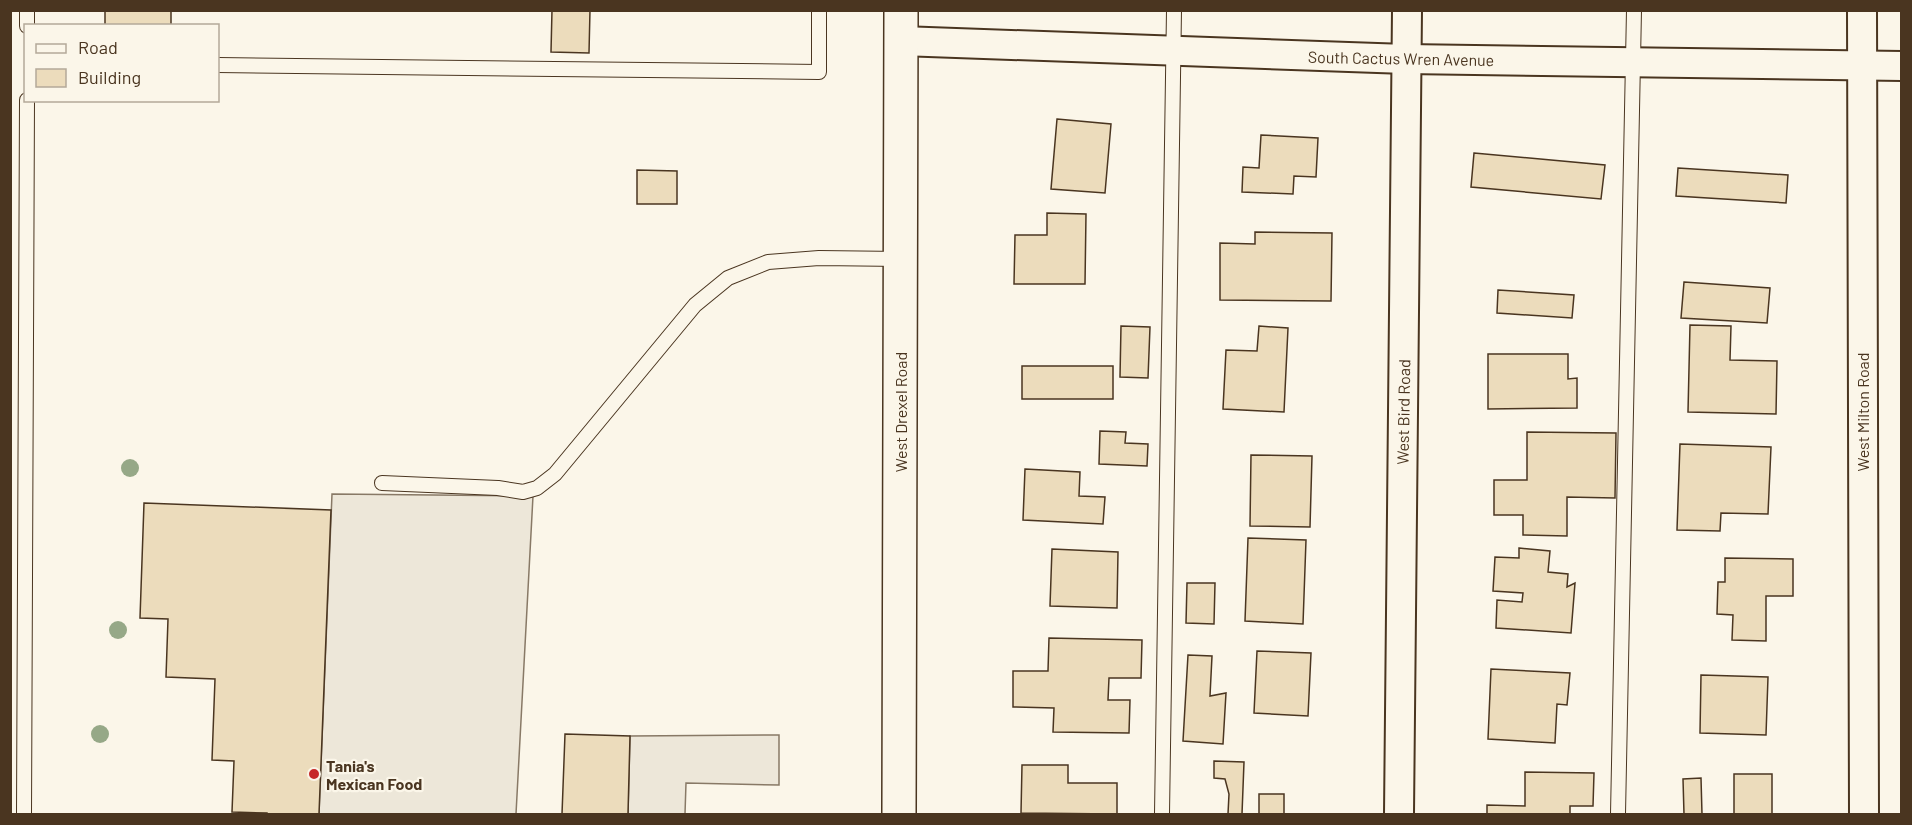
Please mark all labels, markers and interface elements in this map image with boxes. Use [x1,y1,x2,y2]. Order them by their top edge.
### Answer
legend [24,24,219,102]
text: Road [78,36,118,58]
street label: South Cactus Wren Avenue [1308,47,1494,69]
text: Building [78,66,141,88]
street label: West Drexel Road [891,352,910,472]
street label: West Milton Road [1853,352,1872,472]
street label: West Bird Road [1393,359,1413,465]
place label: Tania's Mexican Food [326,756,422,793]
marker: Tania's Mexican Food [307,767,321,781]

